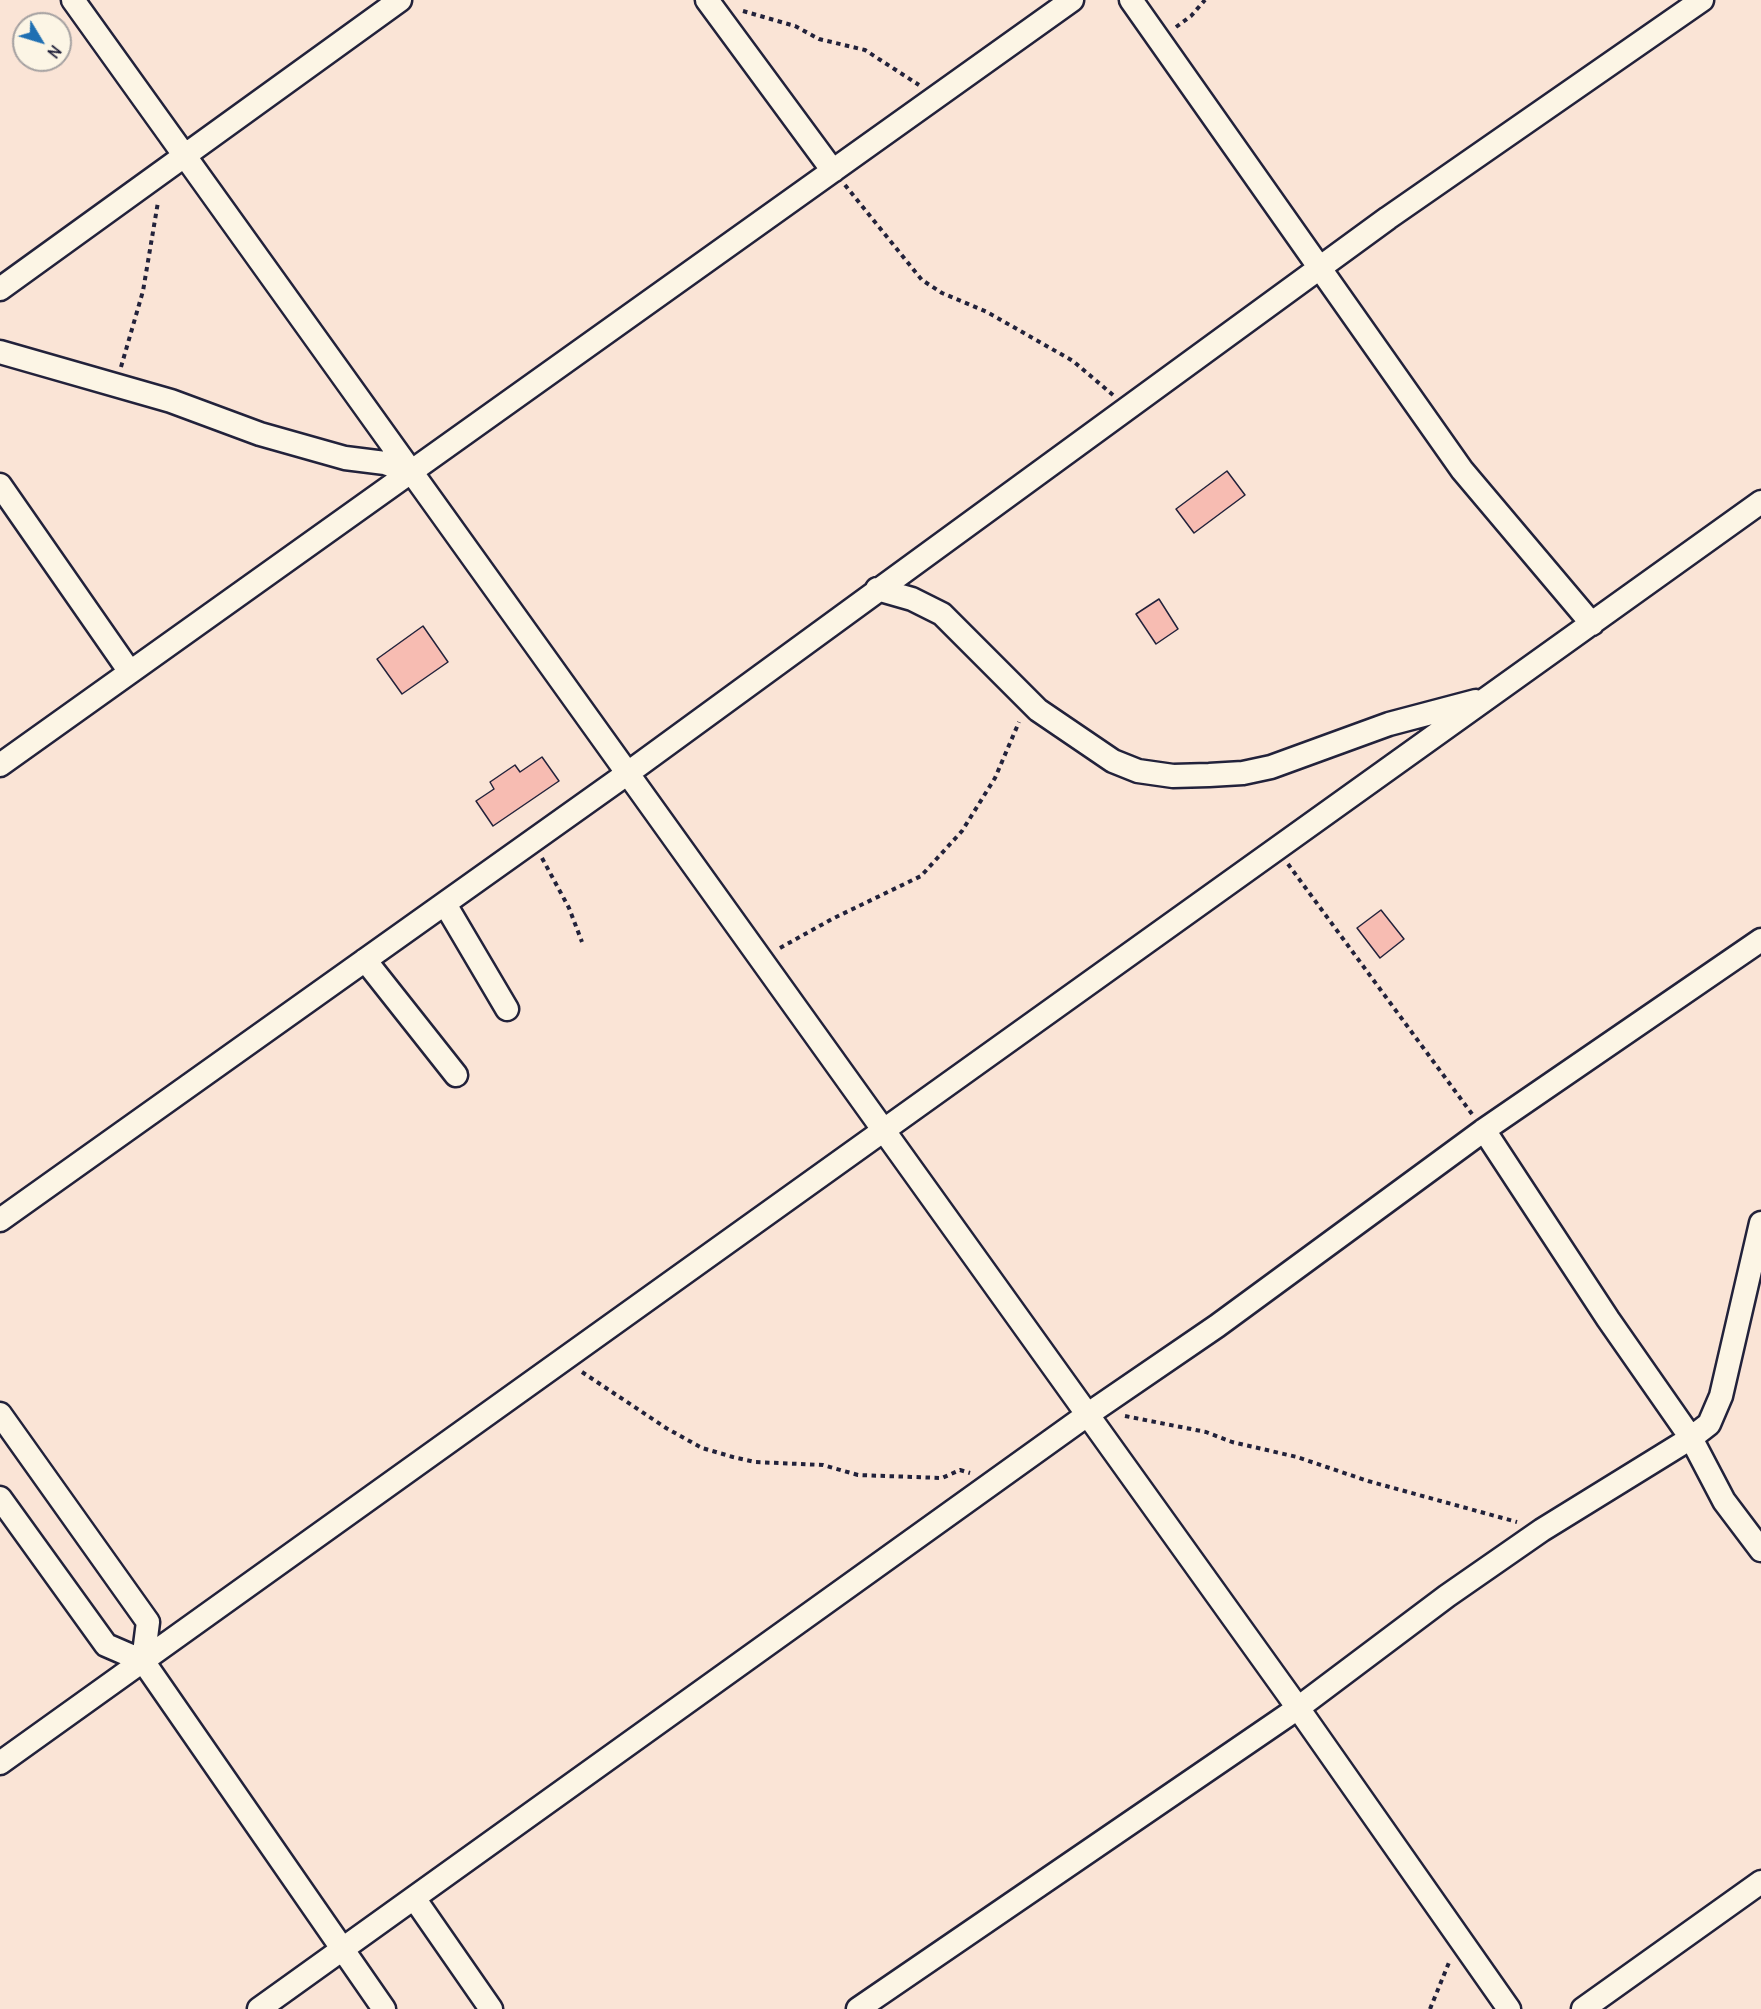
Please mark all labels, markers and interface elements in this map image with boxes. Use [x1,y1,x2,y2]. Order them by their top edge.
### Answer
north arrow [12,12,72,72]
text: N [43,41,66,62]

